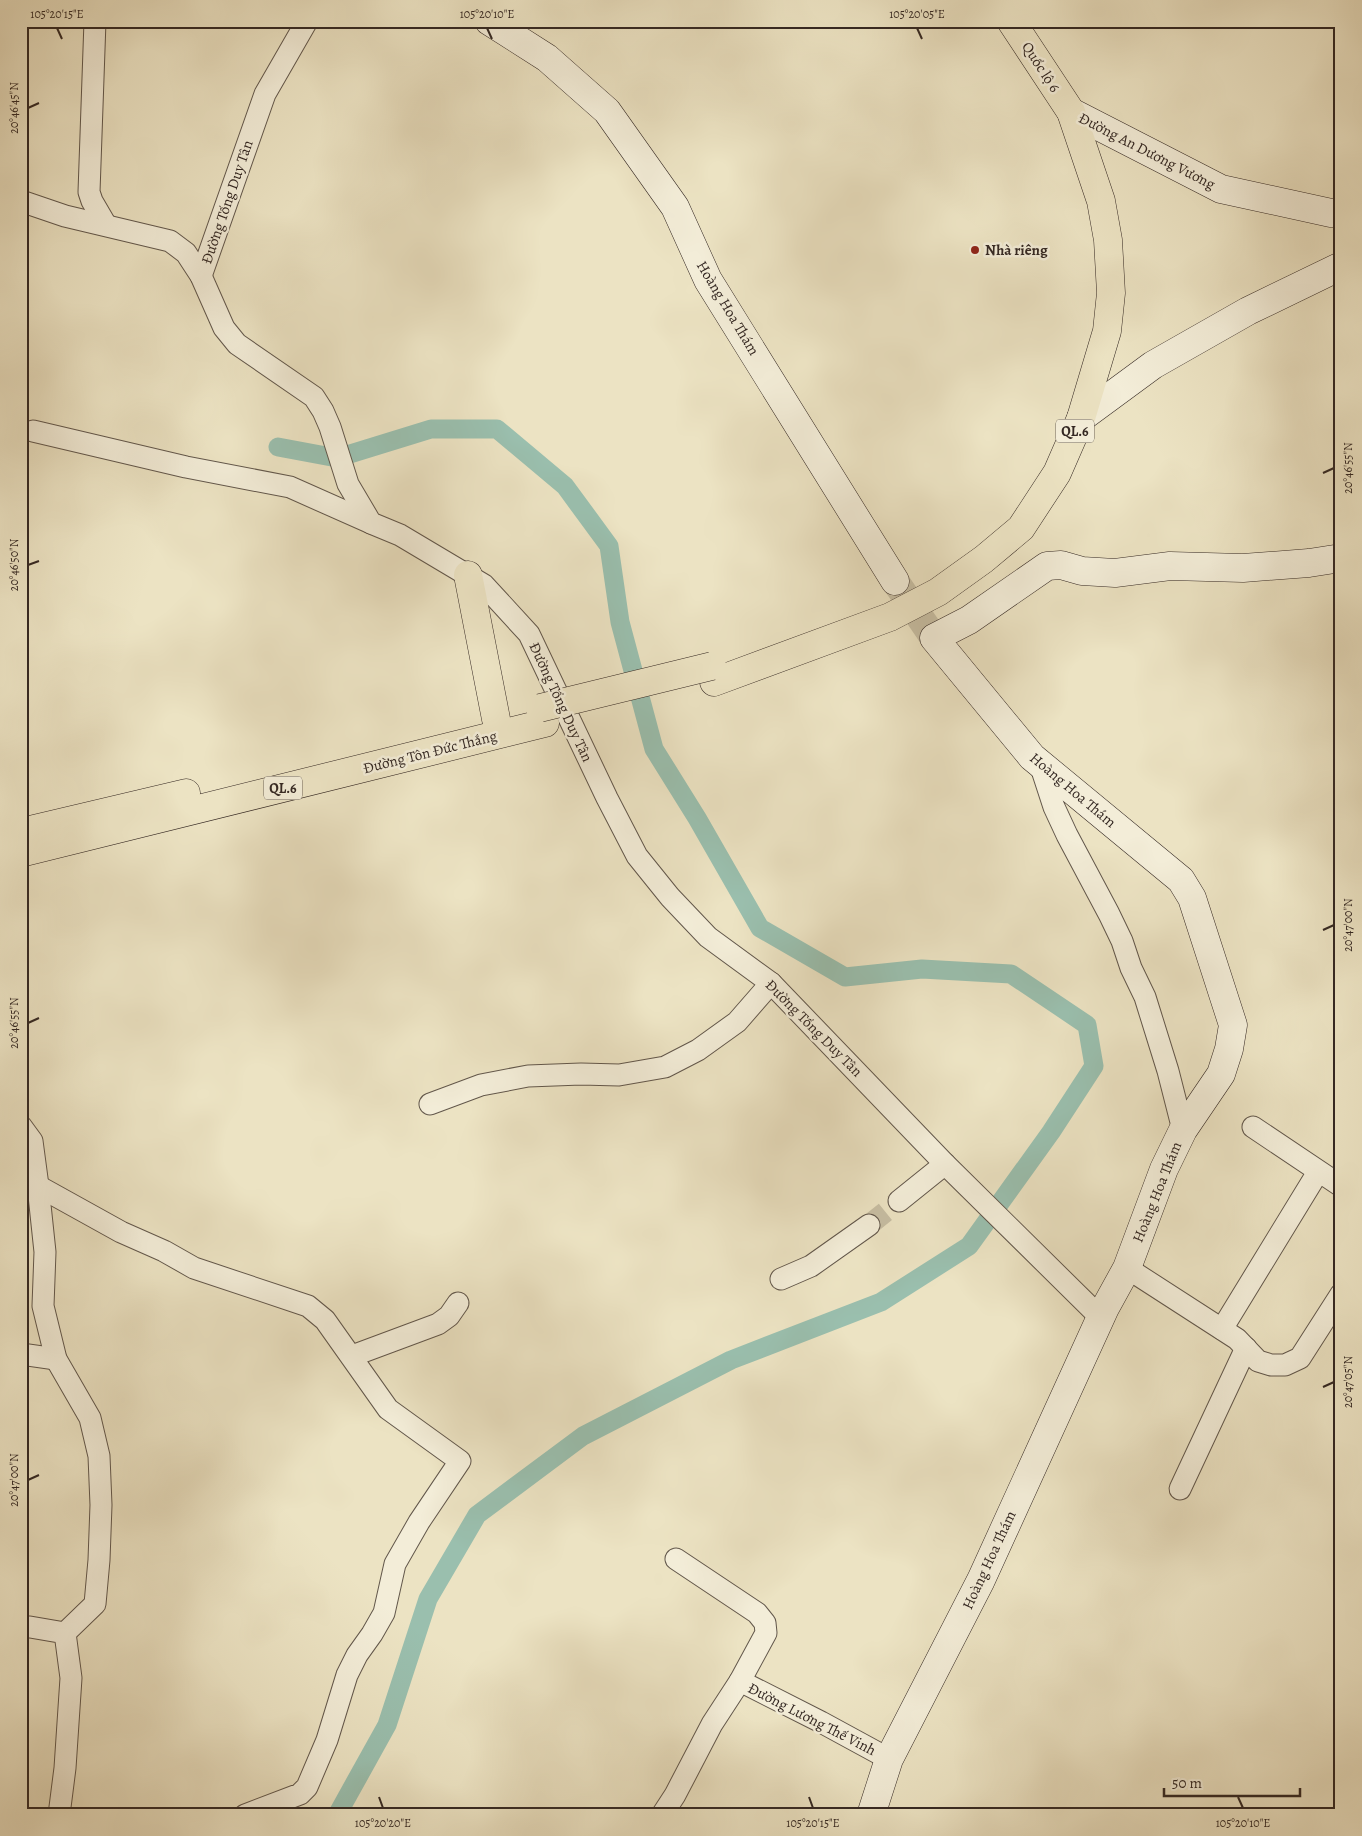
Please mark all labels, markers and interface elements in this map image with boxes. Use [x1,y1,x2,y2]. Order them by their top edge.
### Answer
text: 105°20'15"E [30,6,84,22]
text: 105°20'10"E [460,6,514,22]
text: 105°20'05"E [889,6,945,22]
street label: Quốc lộ 6 [1017,38,1065,96]
text: 20°46'45"N [6,82,22,134]
street label: Đường An Dương Vương [1075,108,1219,194]
street label: Đường Tống Duy Tân [196,137,258,267]
place label: Nhà riêng [985,240,1048,260]
marker: Nhà riêng [969,244,981,256]
street label: Hoàng Hoa Thám [692,257,764,359]
road number: QL.6 [1056,420,1094,442]
text: 20°46'55"N [1340,442,1356,494]
text: 20°46'50"N [6,538,22,591]
street label: Đường Tống Duy Tân [524,639,598,765]
street label: Đường Tôn Đức Thắng [361,726,499,778]
street label: Hoàng Hoa Thám [1026,748,1121,832]
road number: QL.6 [264,776,302,800]
text: 20°47'00"N [1340,898,1356,952]
street label: Đường Tống Duy Tân [761,975,867,1081]
text: 20°46'55"N [6,997,22,1049]
street label: Hoàng Hoa Thám [1128,1138,1186,1245]
text: 20°47'05"N [1340,1356,1356,1408]
text: 20°47'00"N [6,1453,22,1507]
street label: Hoàng Hoa Thám [957,1507,1021,1613]
street label: Đường Lương Thế Vinh [744,1678,880,1760]
scale bar [1164,1766,1301,1798]
text: 50 m [1172,1773,1202,1793]
text: 105°20'20"E [355,1815,411,1831]
text: 105°20'15"E [786,1815,840,1831]
text: 105°20'10"E [1216,1815,1270,1831]

